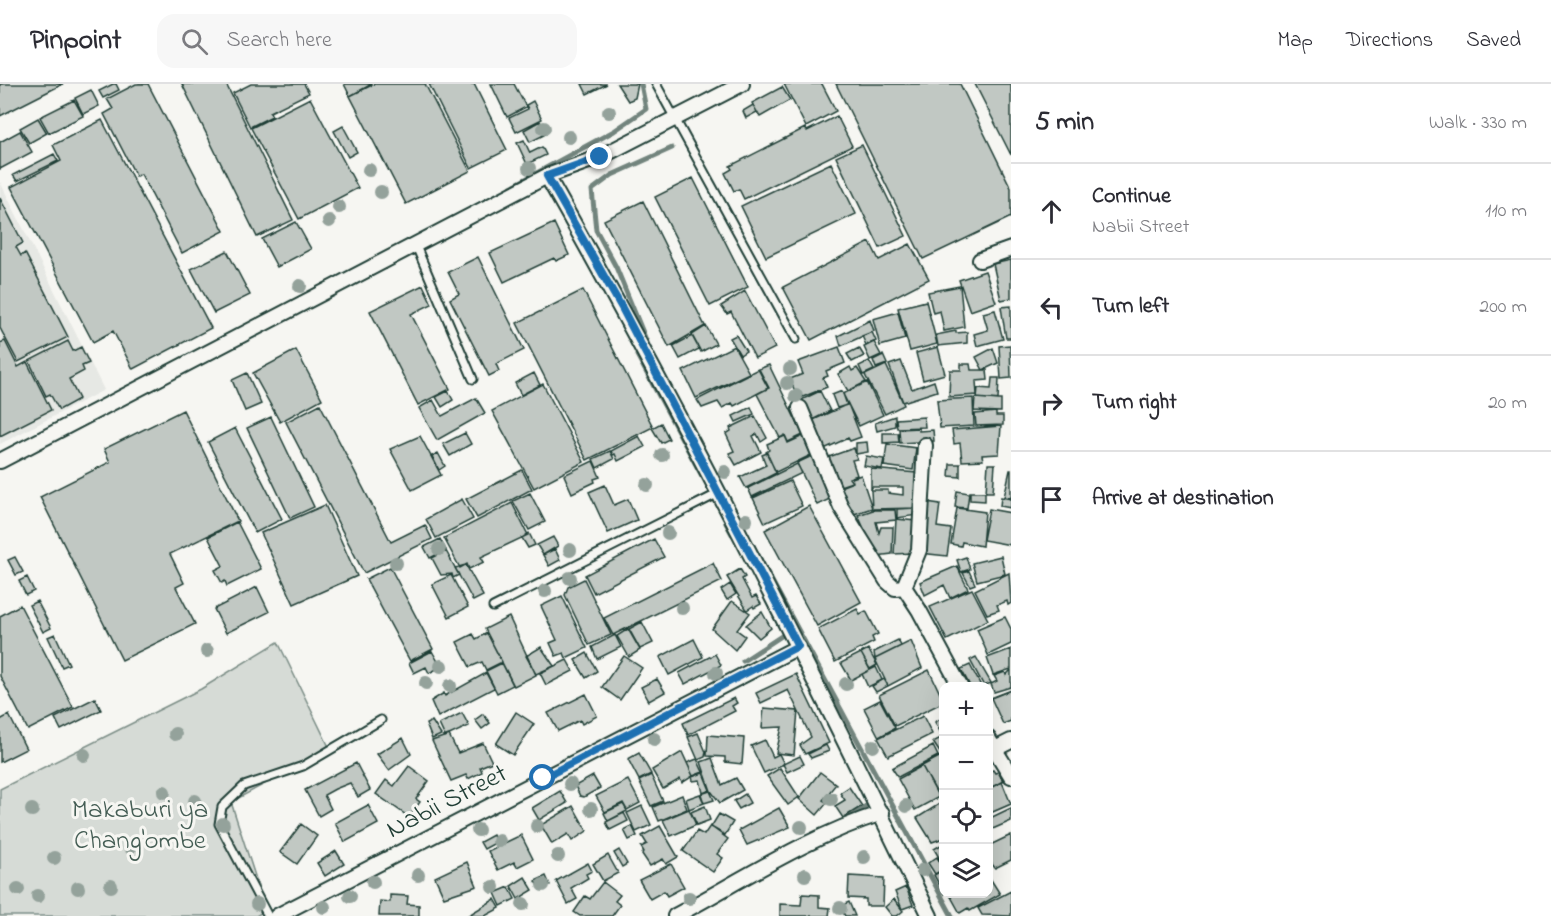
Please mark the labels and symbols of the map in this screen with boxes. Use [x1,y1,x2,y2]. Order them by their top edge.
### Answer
route end [586,143,612,169]
street label: Nabii Street [380,755,515,849]
route start [529,764,555,790]
park label: Makaburi ya Chang'ombe [72,791,208,861]

